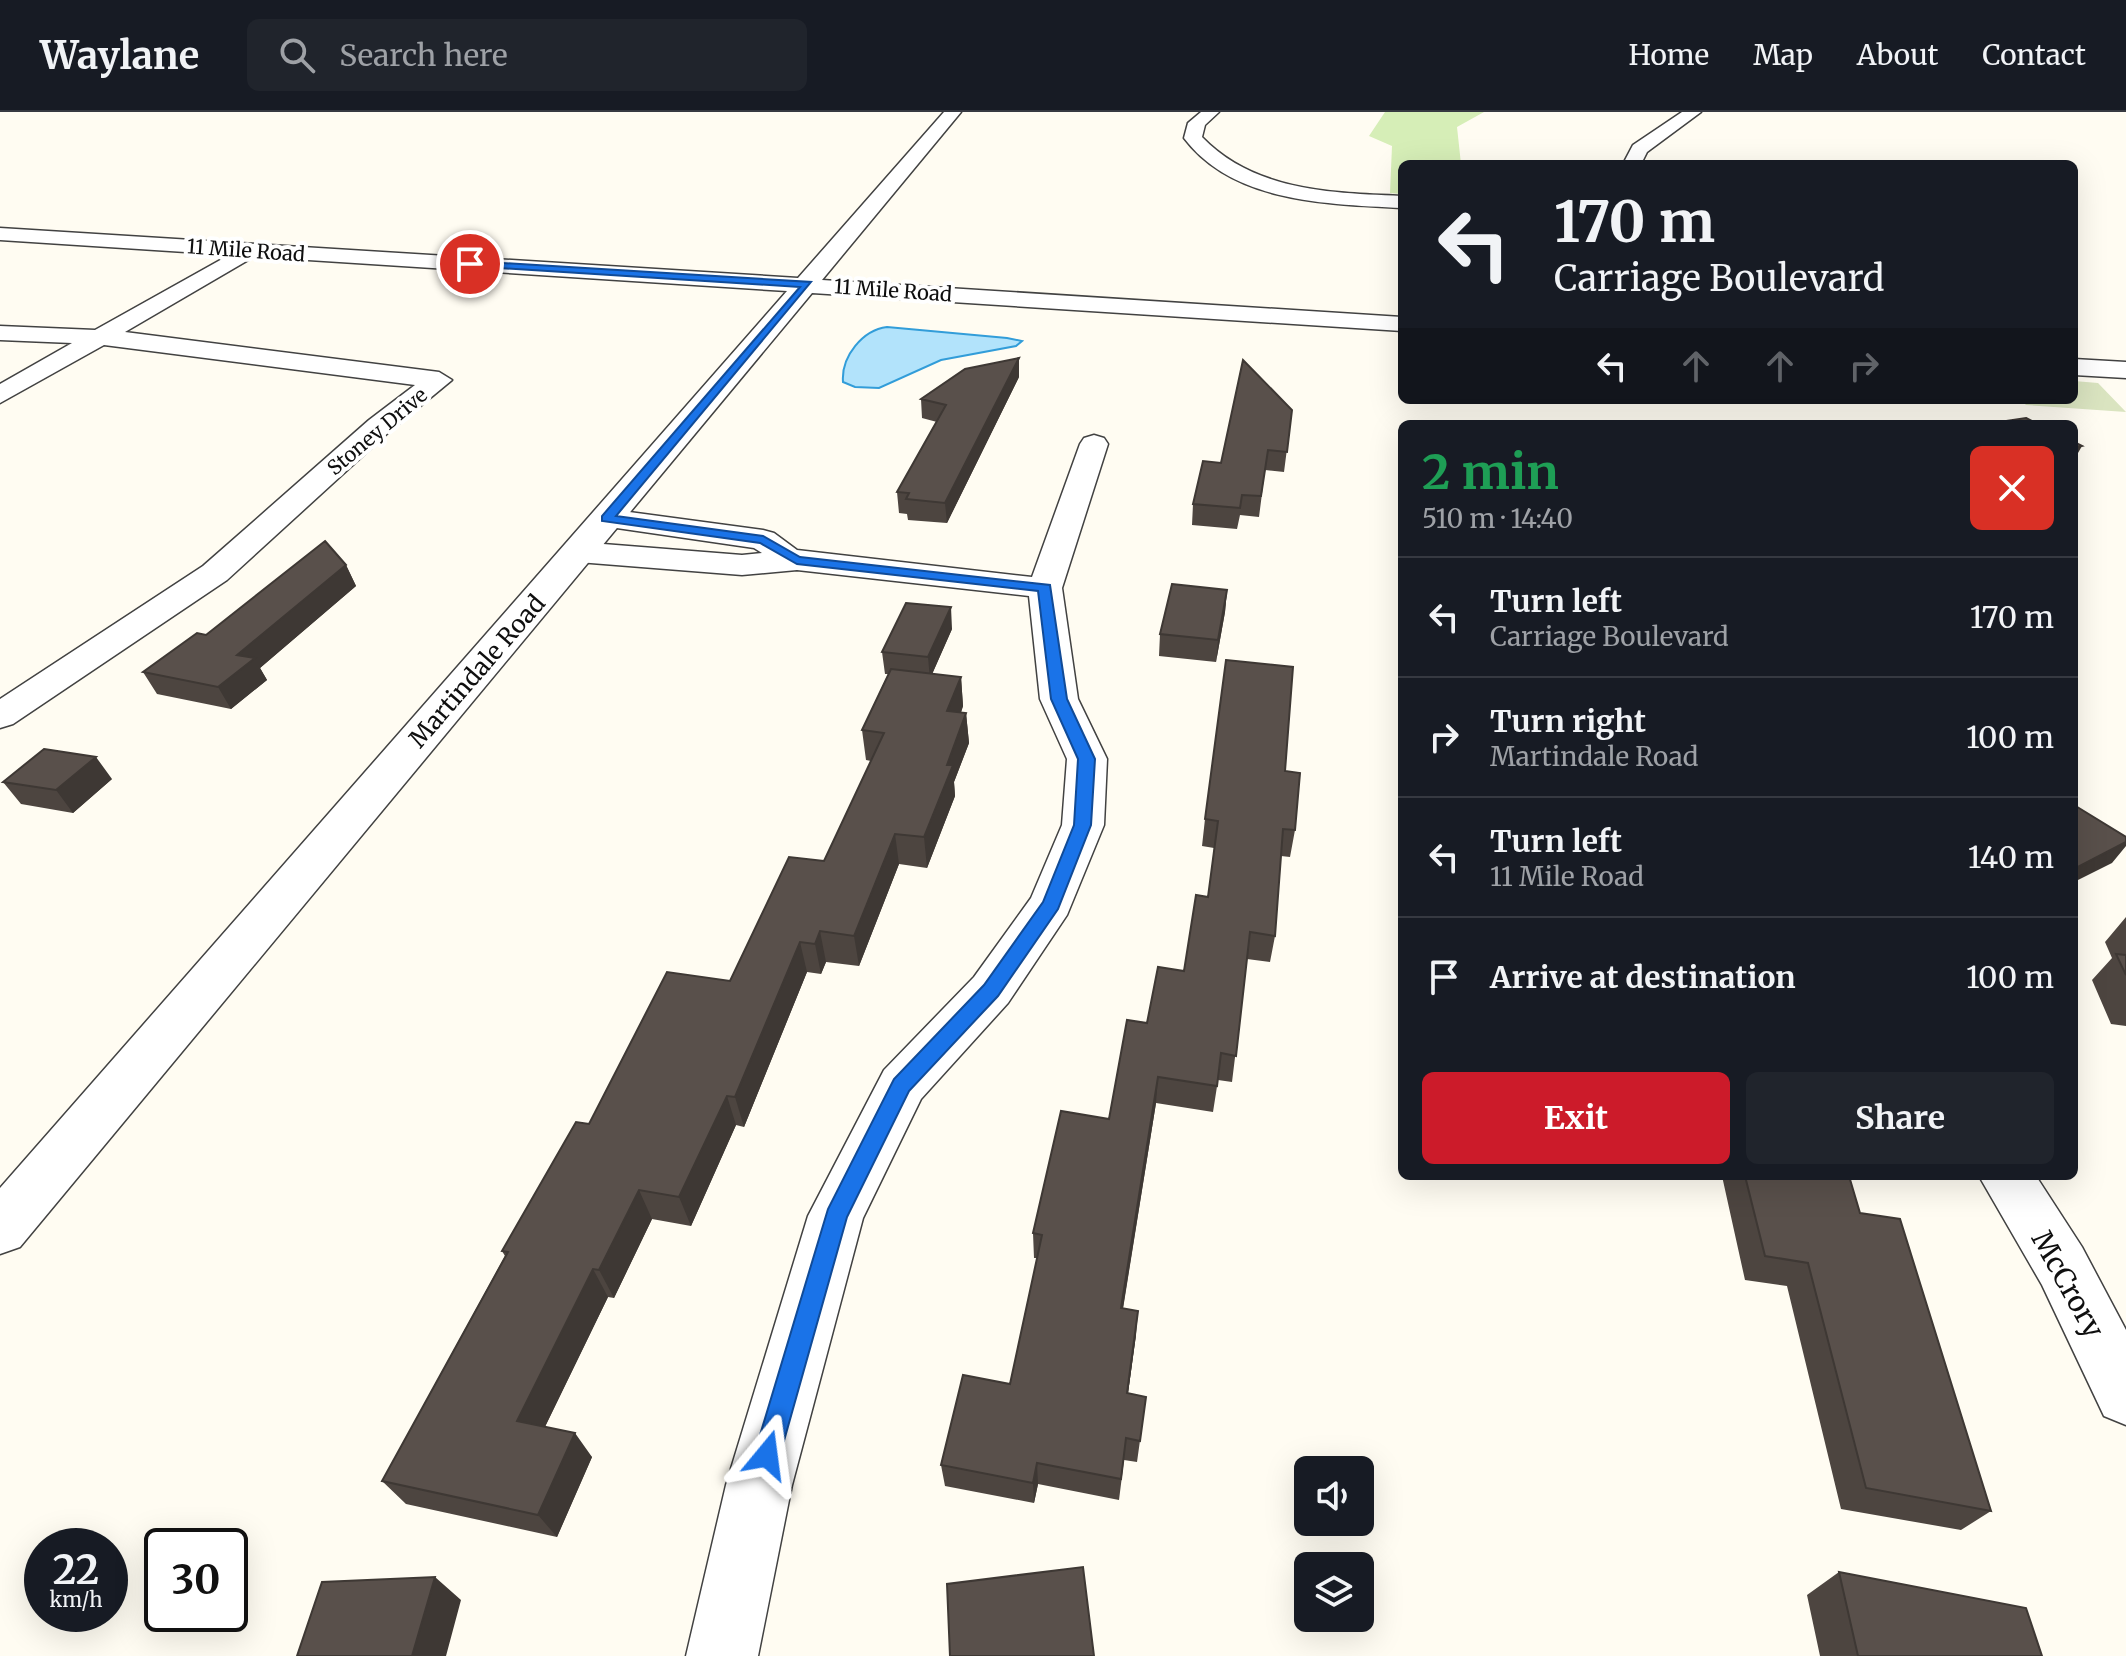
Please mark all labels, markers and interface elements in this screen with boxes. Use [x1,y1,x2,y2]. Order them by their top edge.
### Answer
search box [247,19,807,91]
text: Waylane [40,32,199,79]
icon: search [275,33,319,77]
text: Search here [339,36,508,74]
text: Home [1628,37,1709,73]
text: Map [1753,37,1813,73]
text: About [1857,37,1938,73]
text: Contact [1982,37,2086,73]
text: 170 m [1554,187,1715,257]
icon: left [1422,192,1526,296]
pin [436,230,504,298]
street label: 11 Mile Road [186,233,306,267]
icon: arrive [448,242,492,286]
text: Carriage Boulevard [1554,256,1884,301]
street label: 11 Mile Road [833,273,953,307]
icon: left [1590,344,1634,388]
icon: ahead [1674,344,1718,388]
icon: ahead [1758,344,1802,388]
icon: right [1842,344,1886,388]
street label: Stoney Drive [322,382,432,480]
text: 2 min [1422,442,1559,502]
button: close [1970,446,2054,530]
text: 510 m · 14:40 [1422,502,1573,535]
text: Turn left [1490,582,1622,620]
street label: Martindale Road [402,588,552,754]
icon: left [1422,595,1466,639]
text: 170 m [1970,598,2054,636]
text: Carriage Boulevard [1490,620,1729,653]
text: Turn right [1490,702,1646,740]
icon: right [1422,715,1466,759]
text: 100 m [1966,718,2054,756]
text: Martindale Road [1490,740,1698,773]
text: Turn left [1490,822,1622,860]
icon: left [1422,835,1466,879]
text: 140 m [1968,838,2054,876]
text: 11 Mile Road [1490,860,1644,893]
icon: arrive [1422,955,1466,999]
text: Arrive at destination [1490,958,1796,996]
text: 100 m [1966,958,2054,996]
button: Exit [1422,1072,1730,1164]
button: Share [1746,1072,2054,1164]
street label: McCrory [2024,1224,2112,1345]
position arrow [725,1413,809,1497]
map controls [1294,1456,1374,1632]
button: sound [1294,1456,1374,1536]
speed limit sign: 30 [144,1528,248,1632]
text: 22 [53,1545,99,1595]
button: layers [1294,1552,1374,1632]
text: km/h [50,1587,102,1612]

